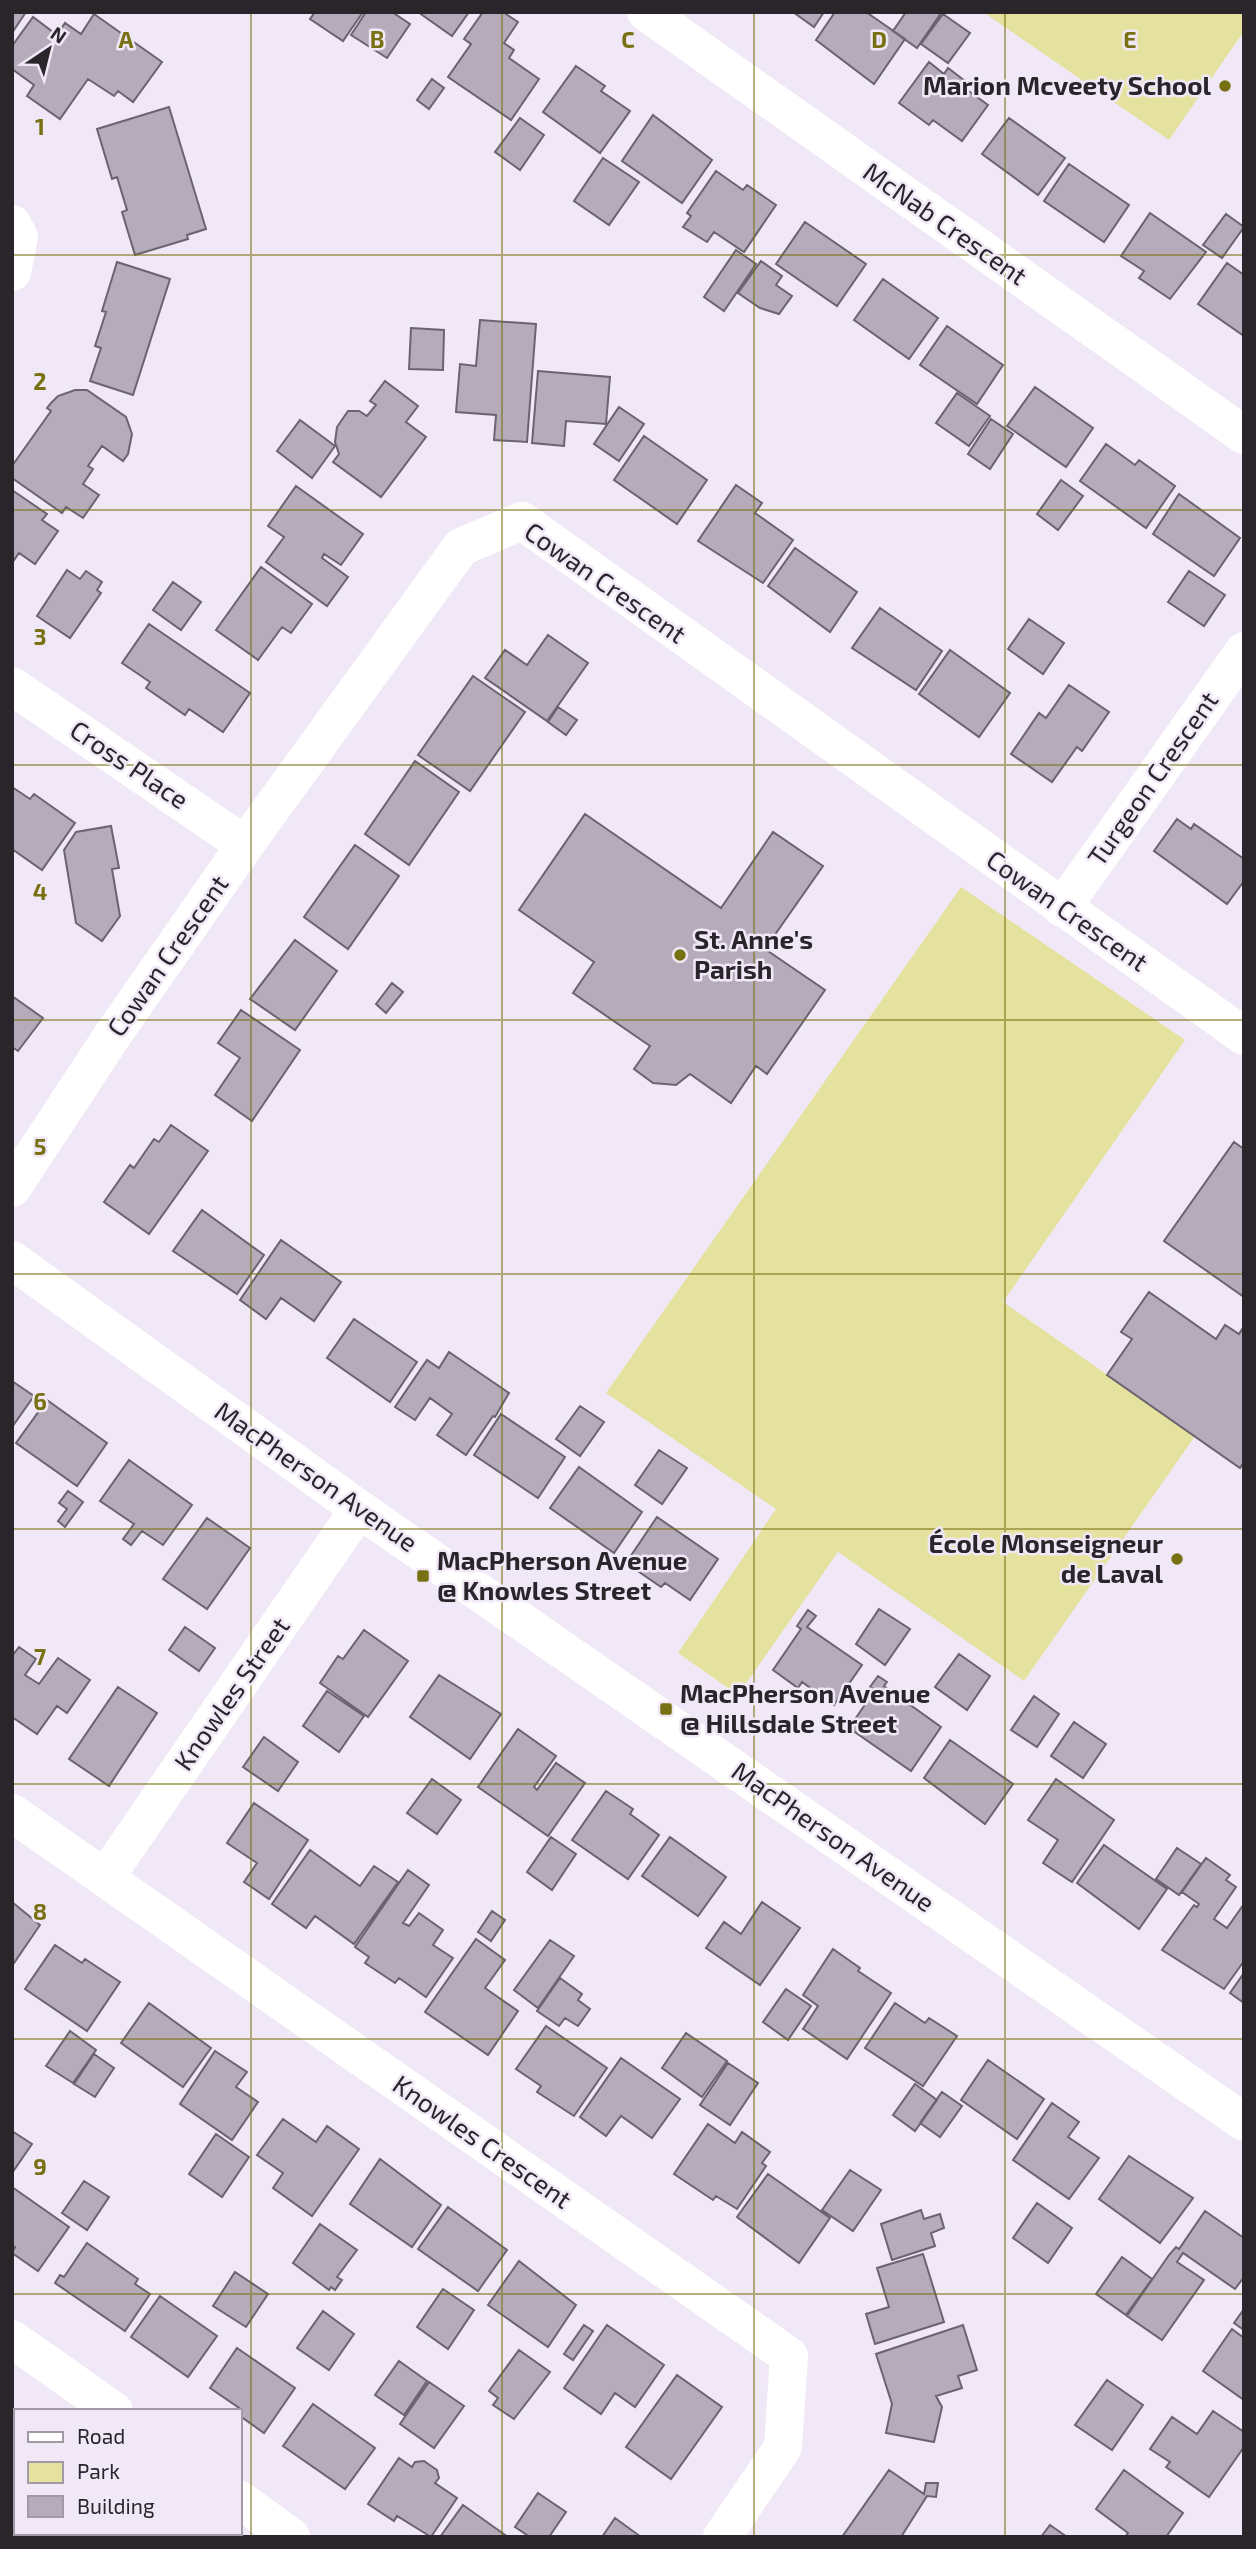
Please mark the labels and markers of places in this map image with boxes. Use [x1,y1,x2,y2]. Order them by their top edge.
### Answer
place label: Marion Mcveety School [923,69,1211,101]
marker: Marion Mcveety School [1217,78,1233,94]
place label: St. Anne's Parish [694,923,813,984]
marker: St. Anne's Parish [672,947,688,963]
place label: École Monseigneur de Laval [929,1527,1163,1588]
place label: MacPherson Avenue @ Knowles Street [437,1544,687,1605]
marker: École Monseigneur de Laval [1169,1551,1185,1567]
marker: MacPherson Avenue @ Knowles Street [415,1568,431,1584]
place label: MacPherson Avenue @ Hillsdale Street [680,1677,930,1738]
marker: MacPherson Avenue @ Hillsdale Street [658,1701,674,1717]

